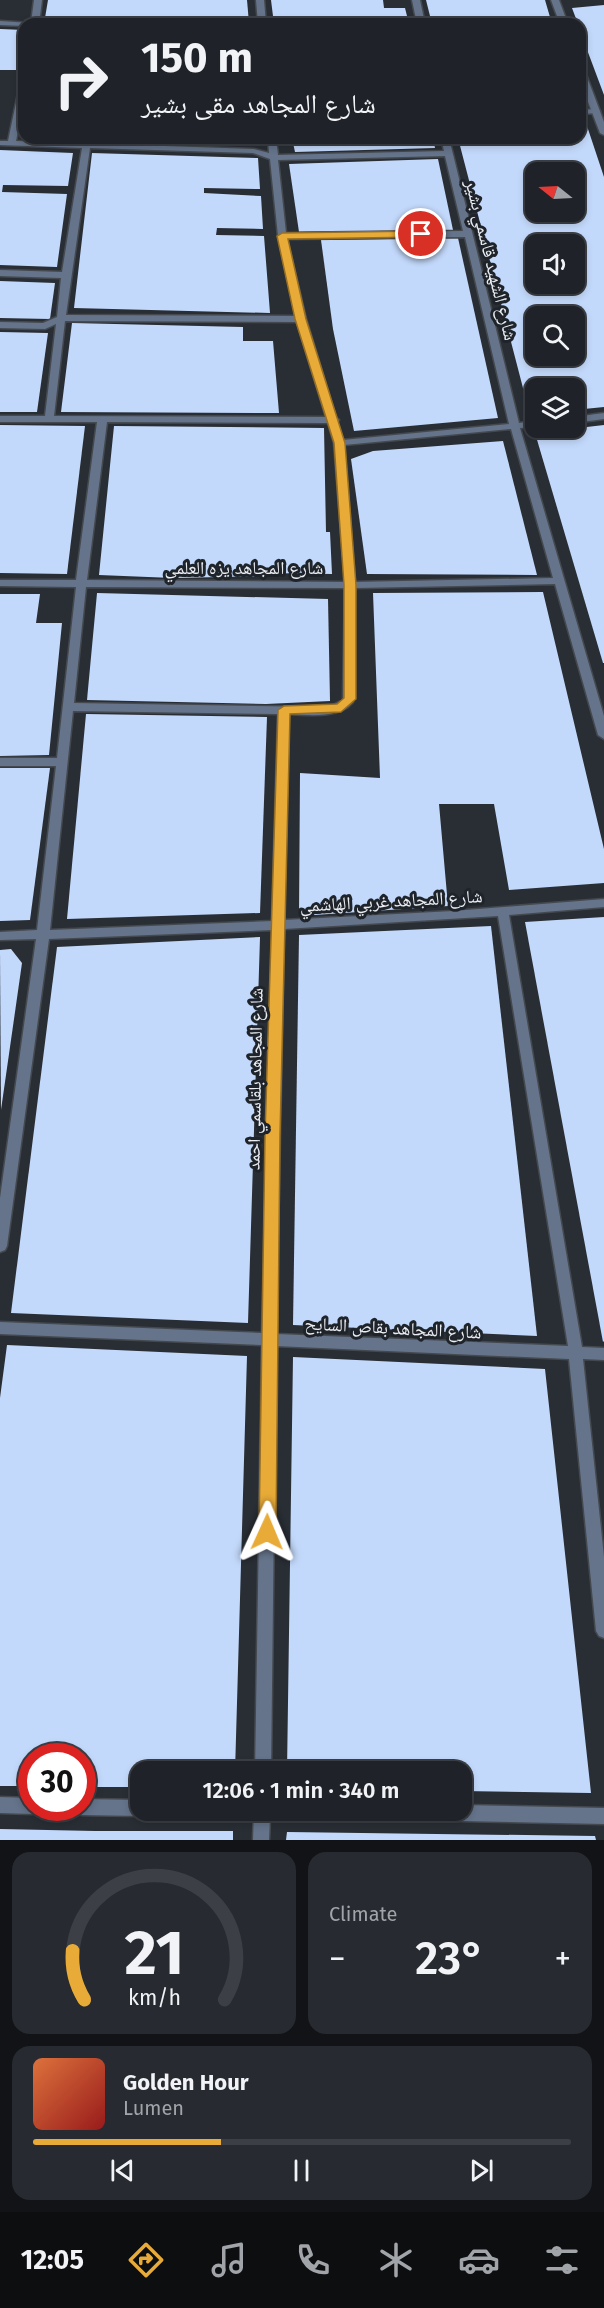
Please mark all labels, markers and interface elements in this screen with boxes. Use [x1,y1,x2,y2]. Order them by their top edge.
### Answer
text: 150 m [141,33,253,83]
icon: right [42,42,120,120]
text: شارع المجاهد مقى بشير [141,88,376,120]
north arrow [525,162,585,222]
map controls [525,162,585,438]
street label: شارع الشهيد قاسمي بشير [457,176,522,343]
pin [395,208,446,259]
icon: arrive [404,217,437,250]
button: sound [525,234,585,294]
button: search [525,306,585,366]
button: layers [525,378,585,438]
street label: شارع المجاهد يزه العلمي [165,557,323,583]
street label: شارع المجاهد غربي الهاشمي [299,885,483,920]
street label: شارع المجاهد بلقاسمي احمد [242,988,271,1170]
street label: شارع المجاهد بقاص السايح [304,1312,482,1345]
position arrow [235,1500,299,1564]
speed limit sign: 30 [18,1743,96,1821]
text: 12:06 · 1 min · 340 m [203,1777,399,1804]
text: Climate [329,1902,397,1926]
text: 21 [124,1916,184,1991]
text: 23° [415,1932,485,1986]
text: − [329,1939,346,1979]
text: + [555,1939,571,1979]
text: km/h [127,1985,181,2011]
text: Golden Hour [123,2069,249,2096]
text: Lumen [123,2096,184,2120]
icon: previous [106,2154,139,2187]
icon: pause [285,2154,318,2187]
icon: next [465,2154,498,2187]
icon: directions [125,2239,167,2281]
icon: music [208,2239,250,2281]
icon: phone [292,2239,334,2281]
icon: climate [375,2239,417,2281]
icon: car [458,2239,500,2281]
icon: filters [541,2239,583,2281]
text: 12:05 [21,2244,84,2276]

